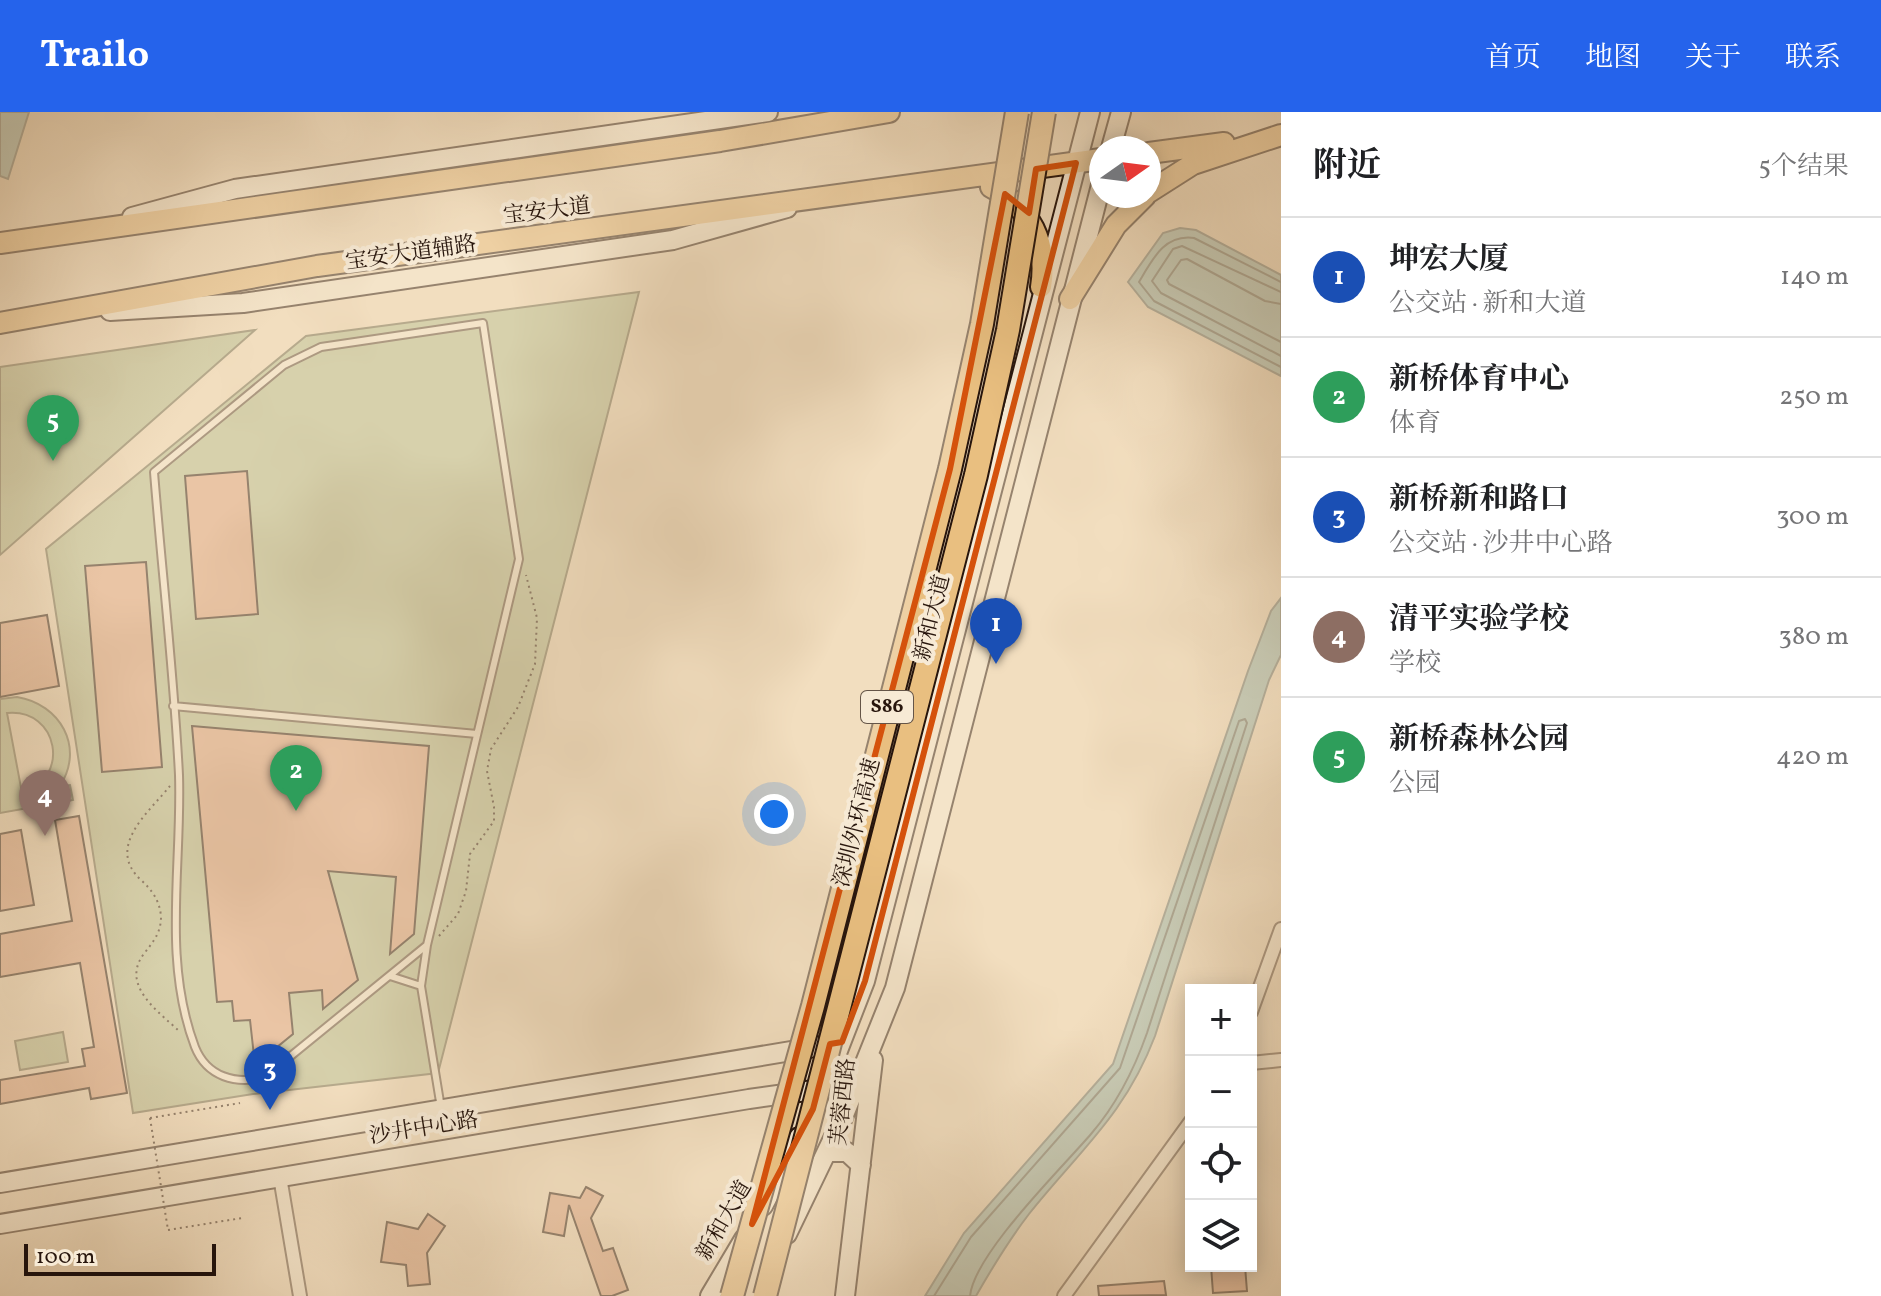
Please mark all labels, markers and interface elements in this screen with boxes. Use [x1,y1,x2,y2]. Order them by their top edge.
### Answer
text: Trailo [40,30,149,83]
text: 首页 [1485,39,1541,78]
text: 地图 [1585,39,1641,78]
text: 关于 [1685,39,1741,78]
text: 联系 [1785,39,1841,78]
north arrow [1089,136,1161,208]
text: 附近 [1313,144,1381,191]
text: 5个结果 [1758,149,1849,185]
street label: 宝安大道 [501,191,593,233]
street label: 宝安大道辅路 [343,229,479,279]
text: 坤宏大厦 [1389,239,1509,281]
text: 1 [1334,259,1344,295]
text: 140 m [1780,259,1849,295]
text: 公交站 · 新和大道 [1389,286,1587,322]
text: 新桥体育中心 [1389,359,1569,401]
text: 2 [1332,379,1346,415]
text: 250 m [1779,379,1849,415]
pin: 5 [27,395,79,461]
text: 体育 [1389,406,1441,442]
text: 新桥新和路口 [1389,479,1569,521]
text: 3 [1332,499,1346,535]
text: 300 m [1776,499,1849,535]
text: 公交站 · 沙井中心路 [1389,526,1613,562]
street label: 新和大道 [907,572,959,664]
pin: 1 [970,598,1022,664]
text: 清平实验学校 [1389,599,1569,641]
text: 4 [1331,619,1347,655]
text: 380 m [1779,619,1849,655]
text: 学校 [1389,646,1441,682]
road number: S86 [861,691,913,723]
text: 新桥森林公园 [1389,719,1569,761]
text: 5 [1333,739,1345,775]
text: 420 m [1776,739,1849,775]
pin: 2 [270,745,322,811]
street label: 深圳外环高速 [827,755,889,891]
text: 公园 [1389,766,1441,802]
pin: 4 [19,770,71,836]
your location [754,794,794,834]
map controls [1185,984,1257,1272]
button: + [1185,984,1257,1056]
pin: 3 [244,1044,296,1110]
button: − [1185,1056,1257,1128]
street label: 芙蓉西路 [824,1057,864,1147]
street label: 沙井中心路 [367,1105,481,1153]
button: locate [1185,1128,1257,1200]
street label: 新和大道 [690,1175,760,1267]
button: layers [1185,1200,1257,1272]
scale bar [24,1240,216,1276]
text: 100 m [36,1242,95,1273]

